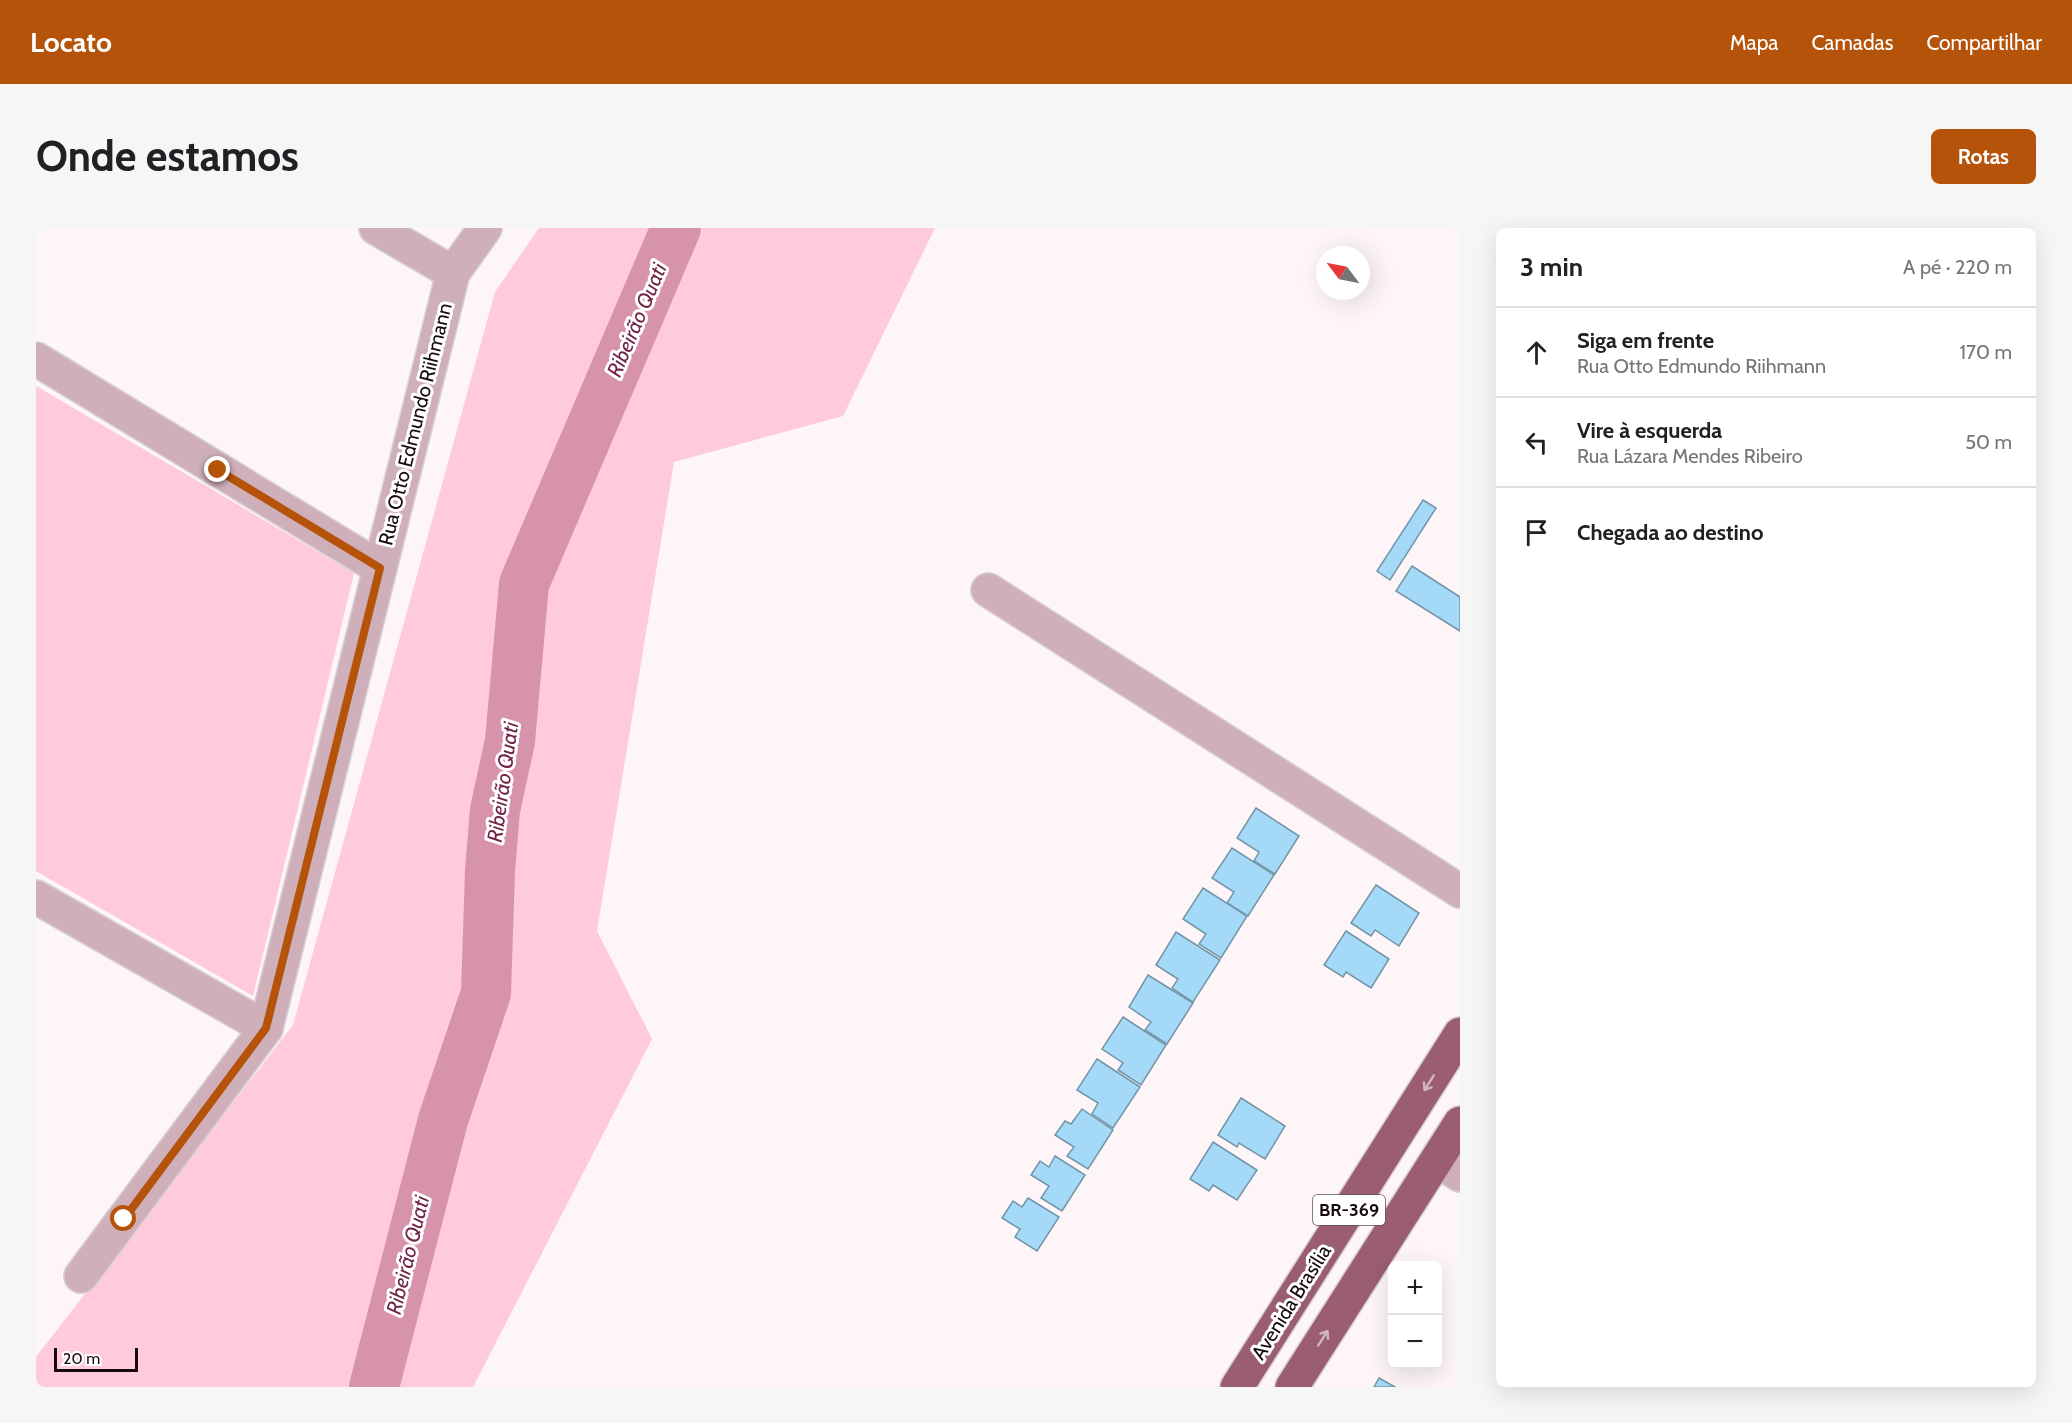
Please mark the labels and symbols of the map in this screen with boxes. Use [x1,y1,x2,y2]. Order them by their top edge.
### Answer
north arrow [1316,246,1370,300]
water label: Ribeirão Quati [601,259,672,380]
street label: Rua Otto Edmundo Riihmann [373,300,457,548]
route end [204,456,230,482]
water label: Ribeirão Quati [482,720,523,844]
one-way arrow [1422,1074,1434,1091]
water label: Ribeirão Quati [381,1193,434,1317]
road number: BR-369 [1313,1195,1385,1225]
route start [110,1205,136,1231]
street label: Avenida Brasília [1246,1240,1336,1364]
one-way arrow [1318,1330,1330,1347]
scale bar [54,1345,138,1372]

